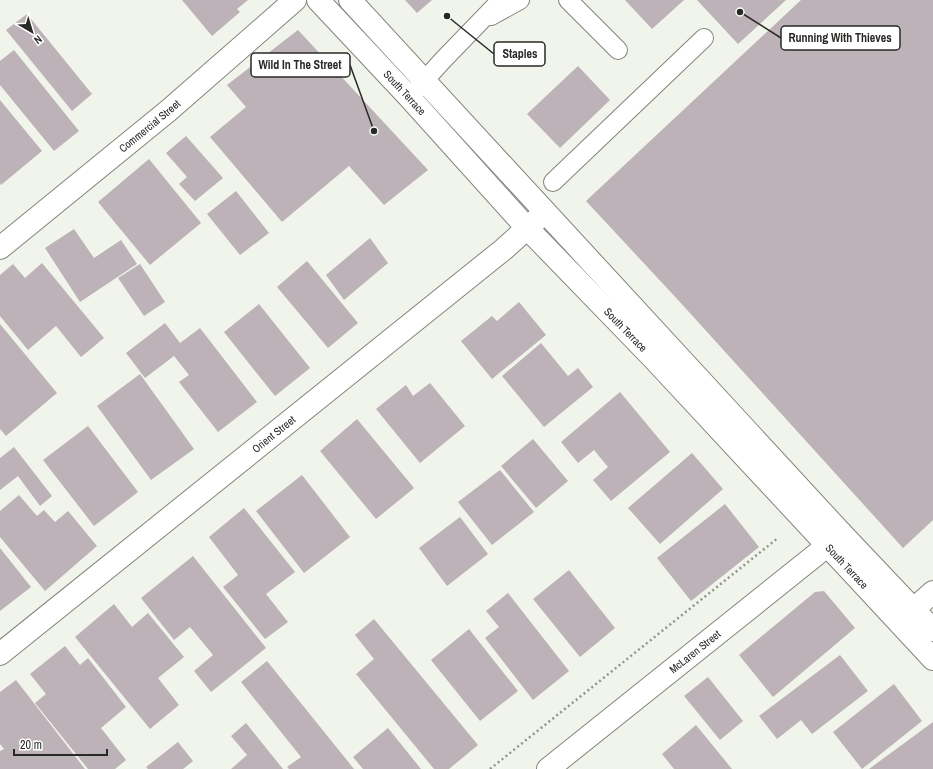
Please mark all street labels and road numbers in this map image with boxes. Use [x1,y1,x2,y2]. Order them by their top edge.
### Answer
street label: South Terrace [381,67,429,118]
street label: Commercial Street [116,96,183,155]
street label: South Terrace [601,305,650,355]
street label: Orient Street [249,412,299,456]
street label: South Terrace [823,541,871,592]
street label: McLaren Street [666,627,724,676]

